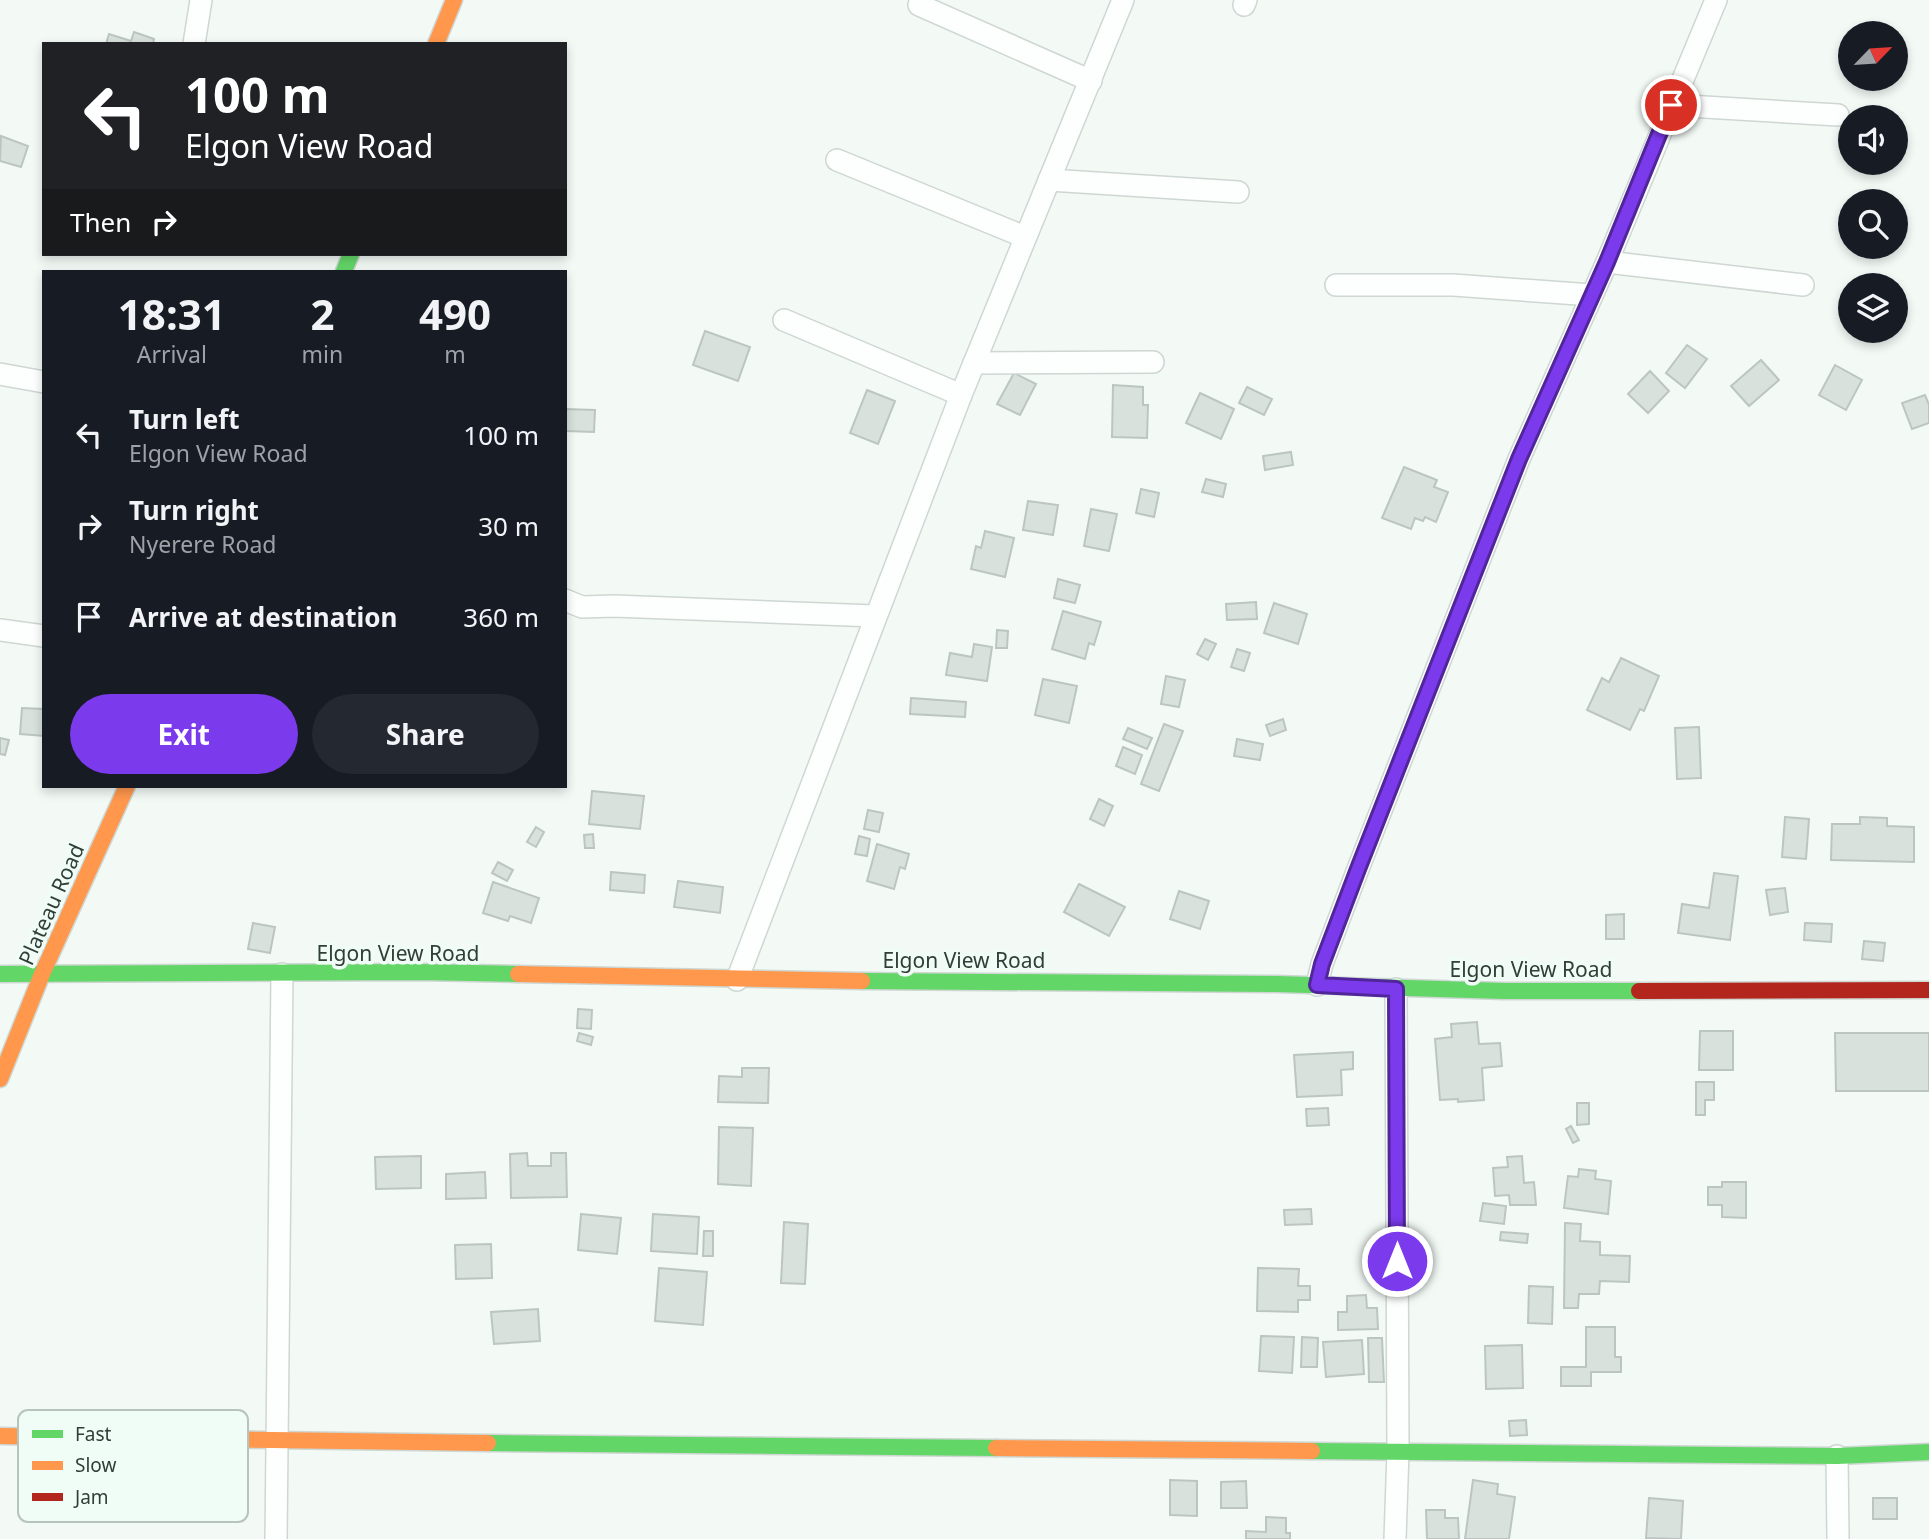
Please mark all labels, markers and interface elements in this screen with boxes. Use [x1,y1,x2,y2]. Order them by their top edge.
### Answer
north arrow [1838,21,1908,91]
map controls [1838,21,1908,343]
text: 100 m [185,61,330,127]
icon: left [70,70,161,161]
pin [1641,75,1701,135]
icon: arrive [1652,86,1690,124]
button: sound [1838,105,1908,175]
text: Elgon View Road [185,124,433,167]
button: search [1838,189,1908,259]
icon: right [145,203,183,241]
text: Then [70,204,131,240]
button: layers [1838,273,1908,343]
text: 18:31 [118,285,226,342]
text: 2 [310,285,334,342]
text: 490 [419,285,491,342]
text: Arrival [137,338,207,370]
text: min [302,338,343,370]
text: m [444,338,466,370]
text: Turn left [129,401,240,437]
icon: left [70,416,108,454]
text: 100 m [463,417,539,453]
text: Elgon View Road [129,437,308,469]
text: Turn right [129,492,259,528]
icon: right [70,507,108,545]
text: 30 m [478,508,539,544]
text: Nyerere Road [129,528,276,560]
icon: arrive [70,598,108,636]
text: Arrive at destination [129,599,398,635]
text: 360 m [463,599,539,635]
button: Exit [70,694,298,774]
button: Share [312,694,539,774]
street label: Plateau Road [12,839,90,969]
street label: Elgon View Road [316,939,480,967]
street label: Elgon View Road [882,946,1046,974]
street label: Elgon View Road [1449,955,1613,983]
position arrow [1360,1224,1434,1298]
legend [18,1410,248,1522]
text: Fast [75,1421,112,1447]
text: Slow [75,1452,116,1478]
text: Jam [73,1484,109,1510]

